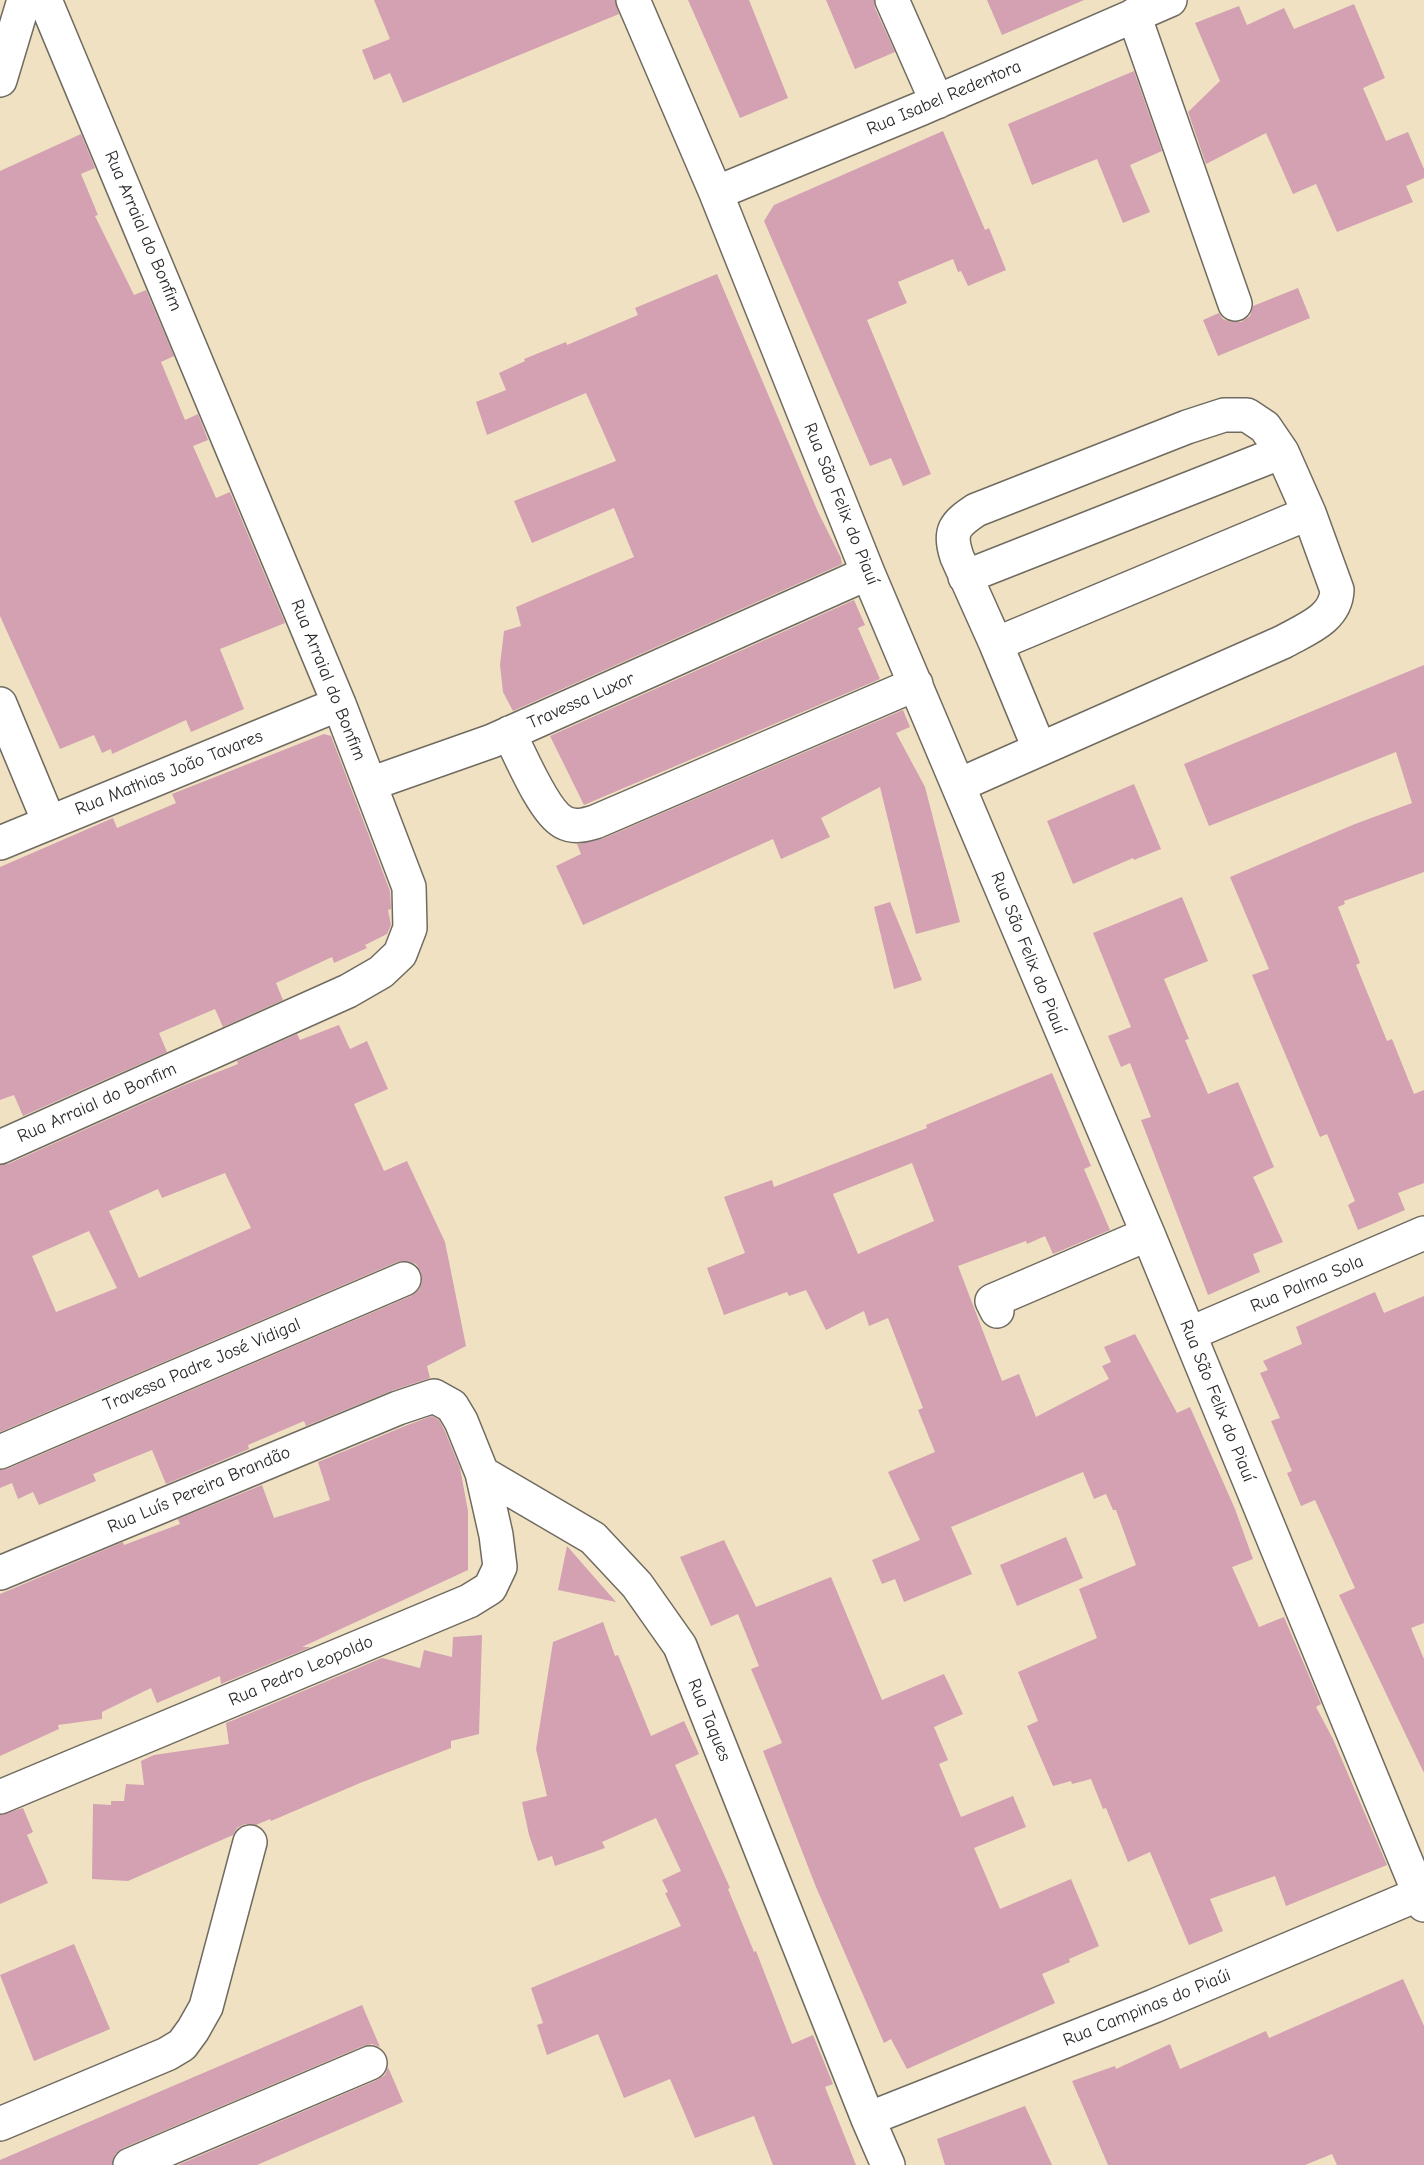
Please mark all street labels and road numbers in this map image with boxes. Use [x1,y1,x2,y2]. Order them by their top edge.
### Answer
street label: Rua Isabel Redentora [863,56,1025,140]
street label: Rua Arraial do Bonfim [99,148,187,314]
street label: Rua São Felix do Piauí [799,420,883,588]
street label: Rua Arraial do Bonfim [286,596,370,764]
street label: Travessa Luxor [524,668,638,734]
street label: Rua Mathias João Tavares [72,725,266,821]
street label: Rua São Felix do Piauí [986,869,1070,1037]
street label: Rua Arraial do Bonfim [14,1058,180,1148]
street label: Rua Palma Sola [1247,1250,1367,1318]
street label: Travessa Padre José Vidigal [100,1314,304,1416]
street label: Rua São Felix do Piauí [1175,1317,1259,1485]
street label: Rua Luís Pereira Brandão [104,1442,294,1538]
street label: Rua Pedro Leopoldo [226,1631,376,1711]
street label: Rua Taques [683,1676,735,1764]
street label: Rua Campinas do Piaúi [1060,1965,1234,2051]

